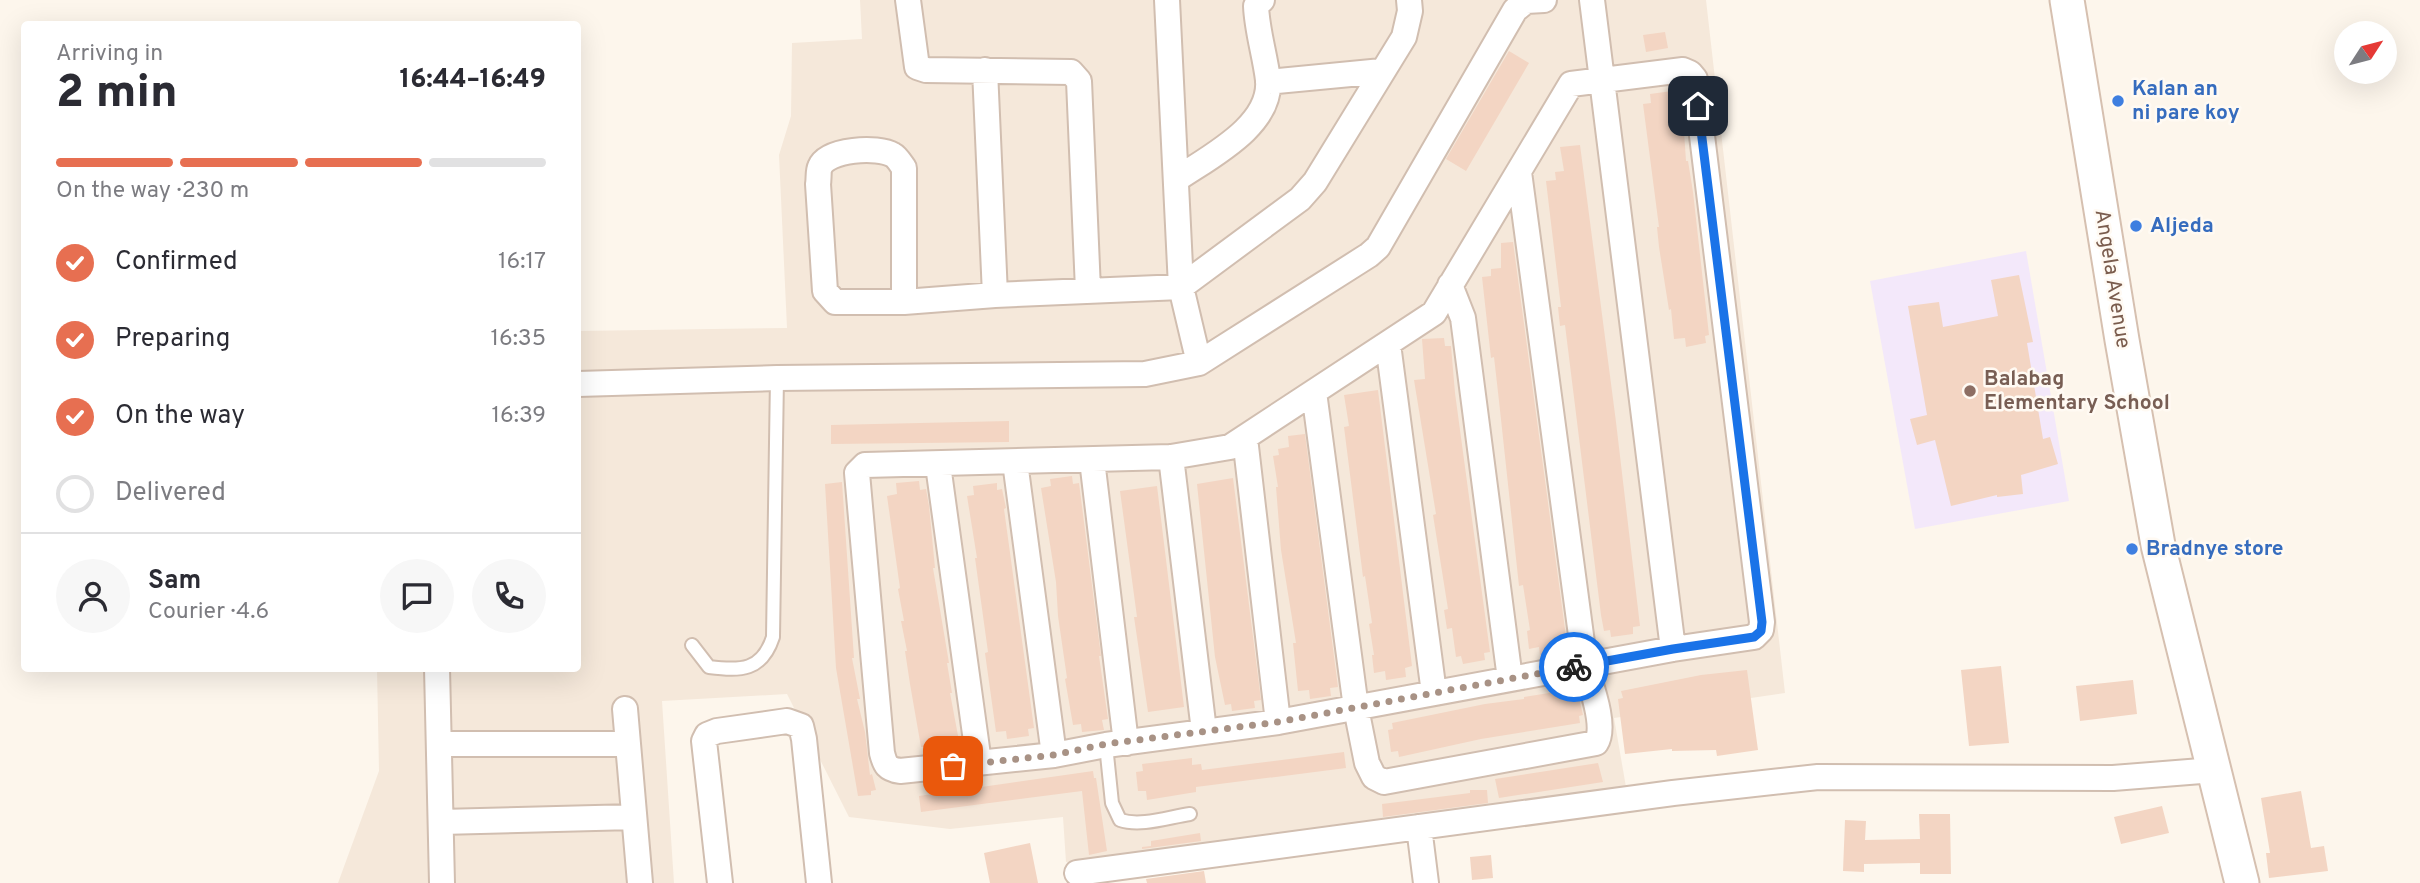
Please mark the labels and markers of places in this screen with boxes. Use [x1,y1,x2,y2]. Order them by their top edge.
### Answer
pin [1668,76,1728,136]
place label: Kalan an ni pare koy [2132,76,2240,127]
marker: Kalan an ni pare koy [2110,93,2126,109]
place label: Aljeda [2150,213,2214,240]
marker: Aljeda [2128,218,2144,234]
place label: Balabag Elementary School [1984,366,2170,417]
marker: Balabag Elementary School [1962,383,1978,399]
place label: Bradnye store [2146,536,2284,563]
marker: Bradnye store [2124,541,2140,557]
pin [923,736,983,796]

